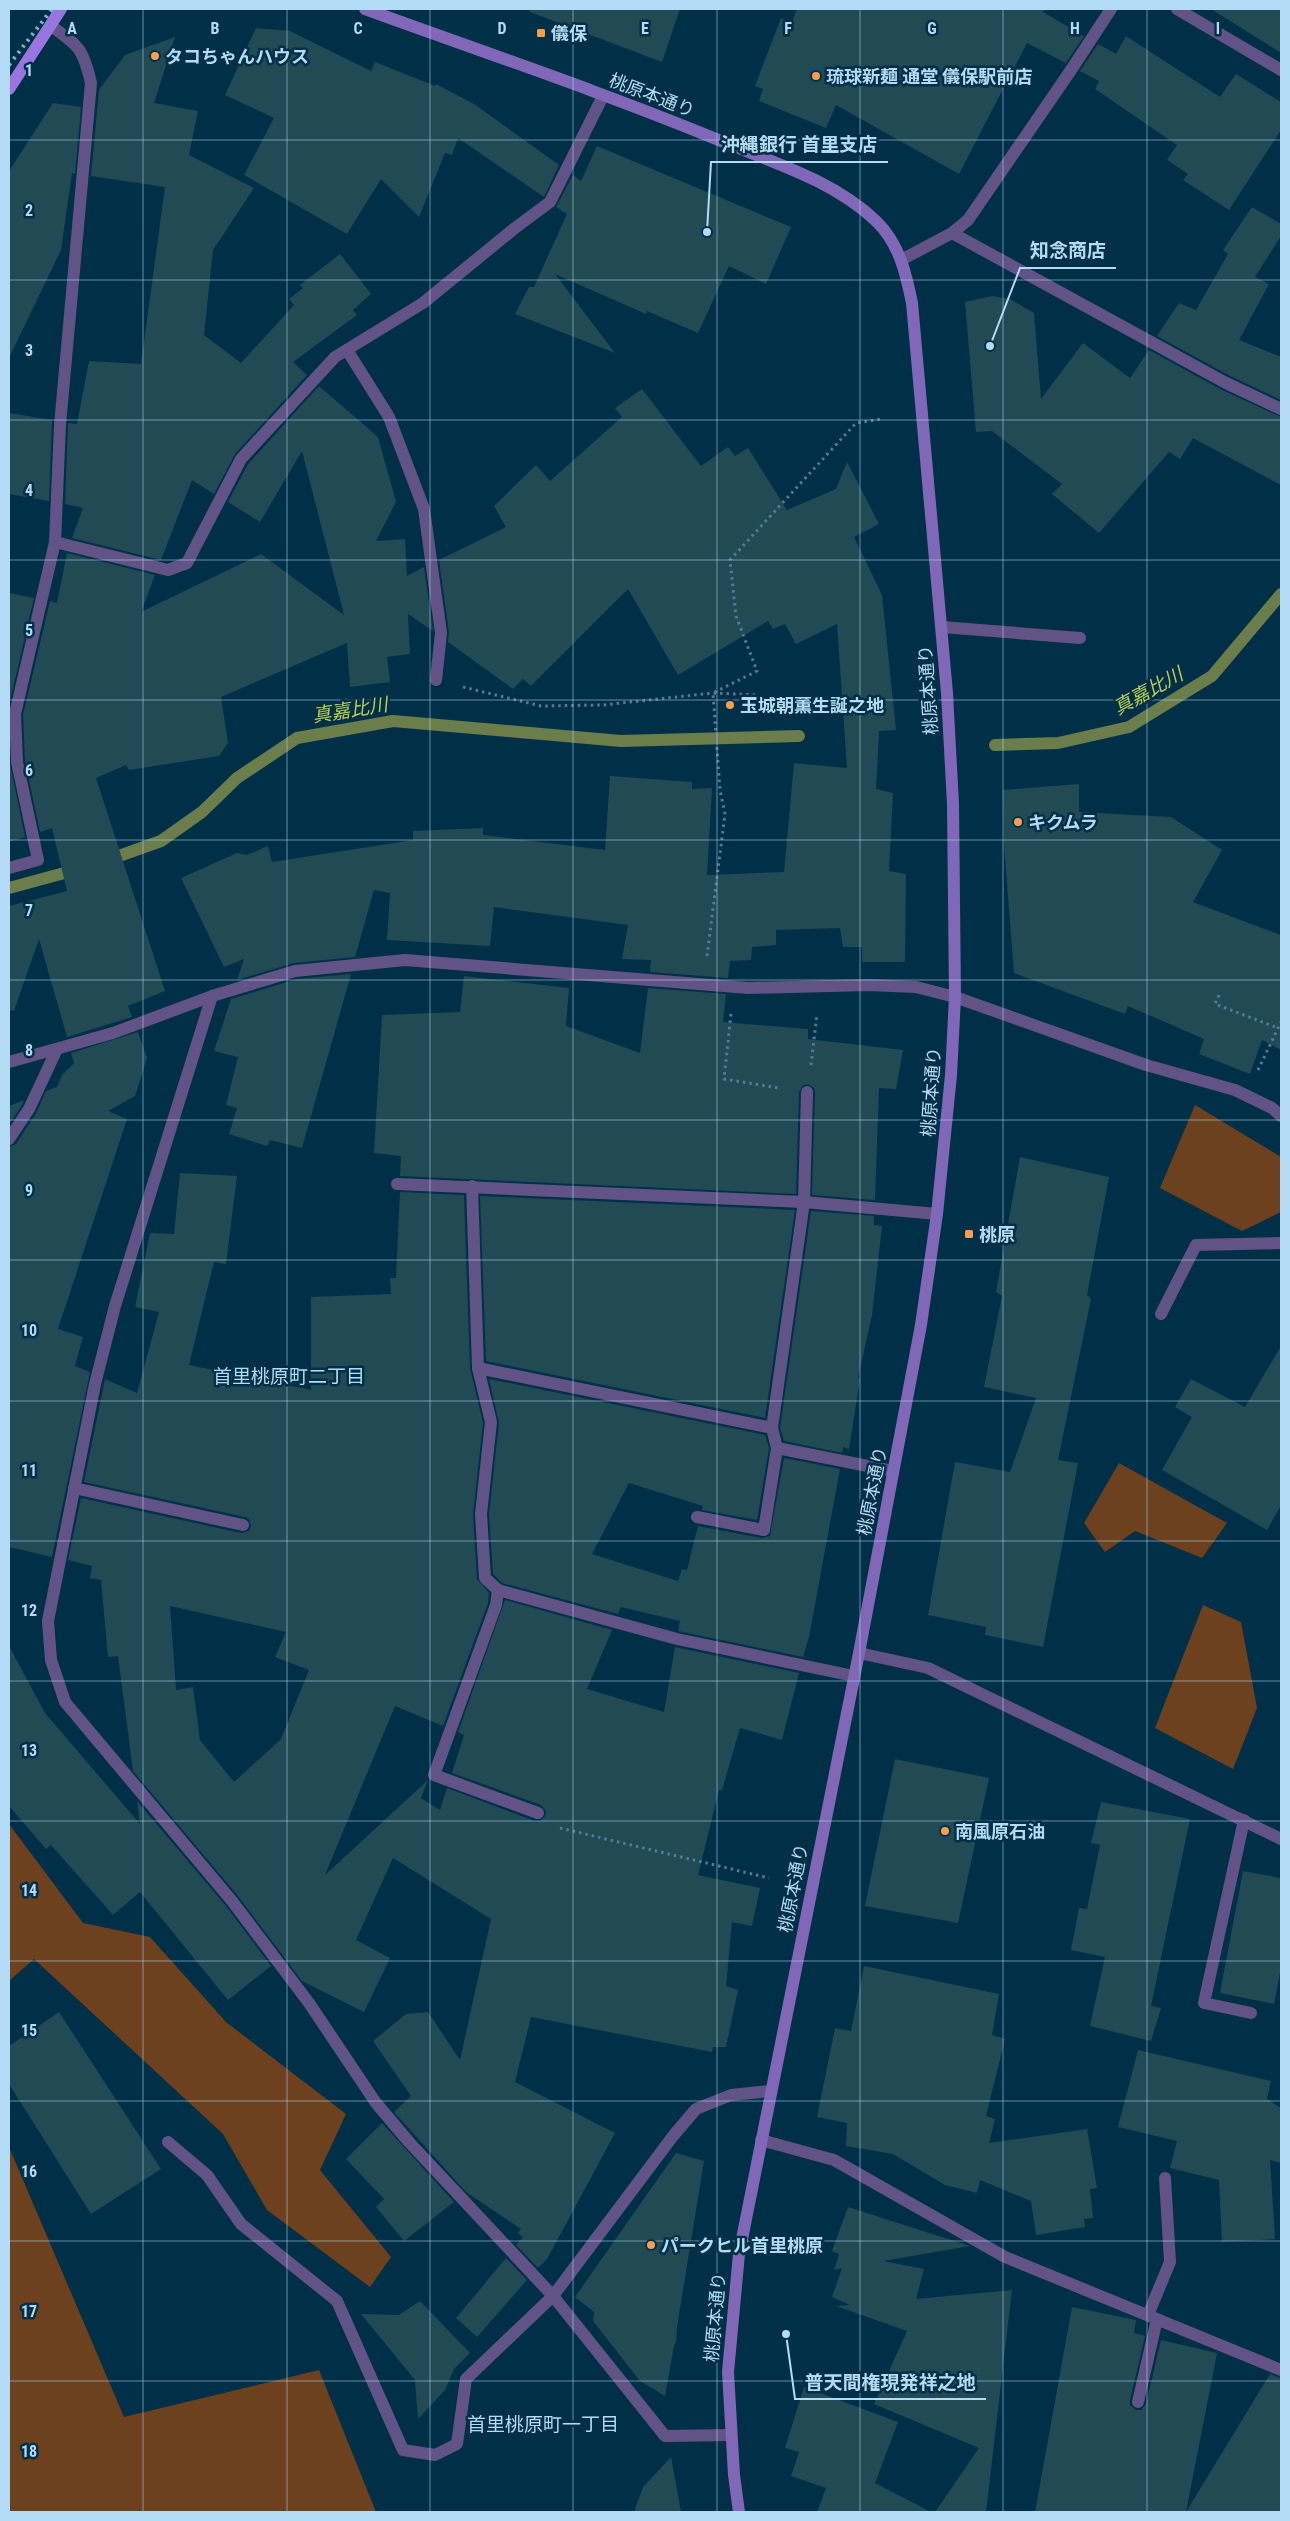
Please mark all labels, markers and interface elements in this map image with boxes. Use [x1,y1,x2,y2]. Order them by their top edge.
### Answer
text: A [67,19,77,38]
text: B [211,19,220,38]
text: C [353,19,363,38]
text: D [497,19,507,38]
text: E [641,19,649,38]
text: F [784,19,792,38]
text: G [927,19,937,38]
text: H [1070,19,1080,38]
text: I [1216,19,1220,38]
place label: 儀保 [551,23,588,44]
marker: 儀保 [535,27,547,39]
place label: タコちゃんハウス [165,46,309,67]
marker: タコちゃんハウス [149,50,161,62]
text: 1 [25,61,33,80]
place label: 琉球新麺 通堂 儀保駅前店 [826,66,1032,87]
street label: 桃原本通り [606,69,698,121]
marker: 琉球新麺 通堂 儀保駅前店 [810,70,822,82]
callout: 沖縄銀行 首里支店 [711,128,888,162]
text: 沖縄銀行 首里支店 [721,133,877,156]
text: 2 [25,201,33,220]
callout: 知念商店 [1020,234,1116,268]
text: 知念商店 [1030,239,1106,262]
text: 3 [25,341,33,360]
text: 4 [25,481,33,500]
text: 5 [25,621,33,640]
street label: 桃原本通り [914,644,942,736]
water label: 真嘉比川 [1109,662,1189,719]
water label: 真嘉比川 [311,692,391,727]
place label: 玉城朝薫生誕之地 [740,695,884,716]
marker: 玉城朝薫生誕之地 [724,699,736,711]
text: 6 [25,761,33,780]
place label: キクムラ [1028,812,1098,833]
marker: キクムラ [1012,816,1024,828]
text: 7 [25,901,33,920]
text: 8 [25,1041,33,1060]
street label: 桃原本通り [917,1046,945,1138]
text: 9 [25,1181,33,1200]
place label: 桃原 [979,1224,1015,1245]
marker: 桃原 [963,1228,975,1240]
text: 10 [21,1321,37,1340]
district label: 首里桃原町二丁目 [213,1365,365,1388]
street label: 桃原本通り [853,1445,891,1537]
text: 11 [21,1461,37,1480]
text: 12 [21,1601,37,1620]
text: 13 [21,1741,37,1760]
place label: 南風原石油 [955,1821,1045,1842]
marker: 南風原石油 [939,1825,951,1837]
street label: 桃原本通り [774,1842,812,1934]
text: 14 [21,1881,37,1900]
text: 15 [21,2021,37,2040]
text: 16 [21,2162,37,2181]
place label: パークヒル首里桃原 [661,2235,823,2256]
marker: パークヒル首里桃原 [645,2239,657,2251]
street label: 桃原本通り [701,2271,729,2363]
text: 17 [21,2302,37,2321]
callout: 普天間権現発祥之地 [795,2365,986,2399]
text: 普天間権現発祥之地 [804,2371,976,2394]
district label: 首里桃原町一丁目 [467,2413,619,2436]
text: 18 [21,2442,37,2461]

